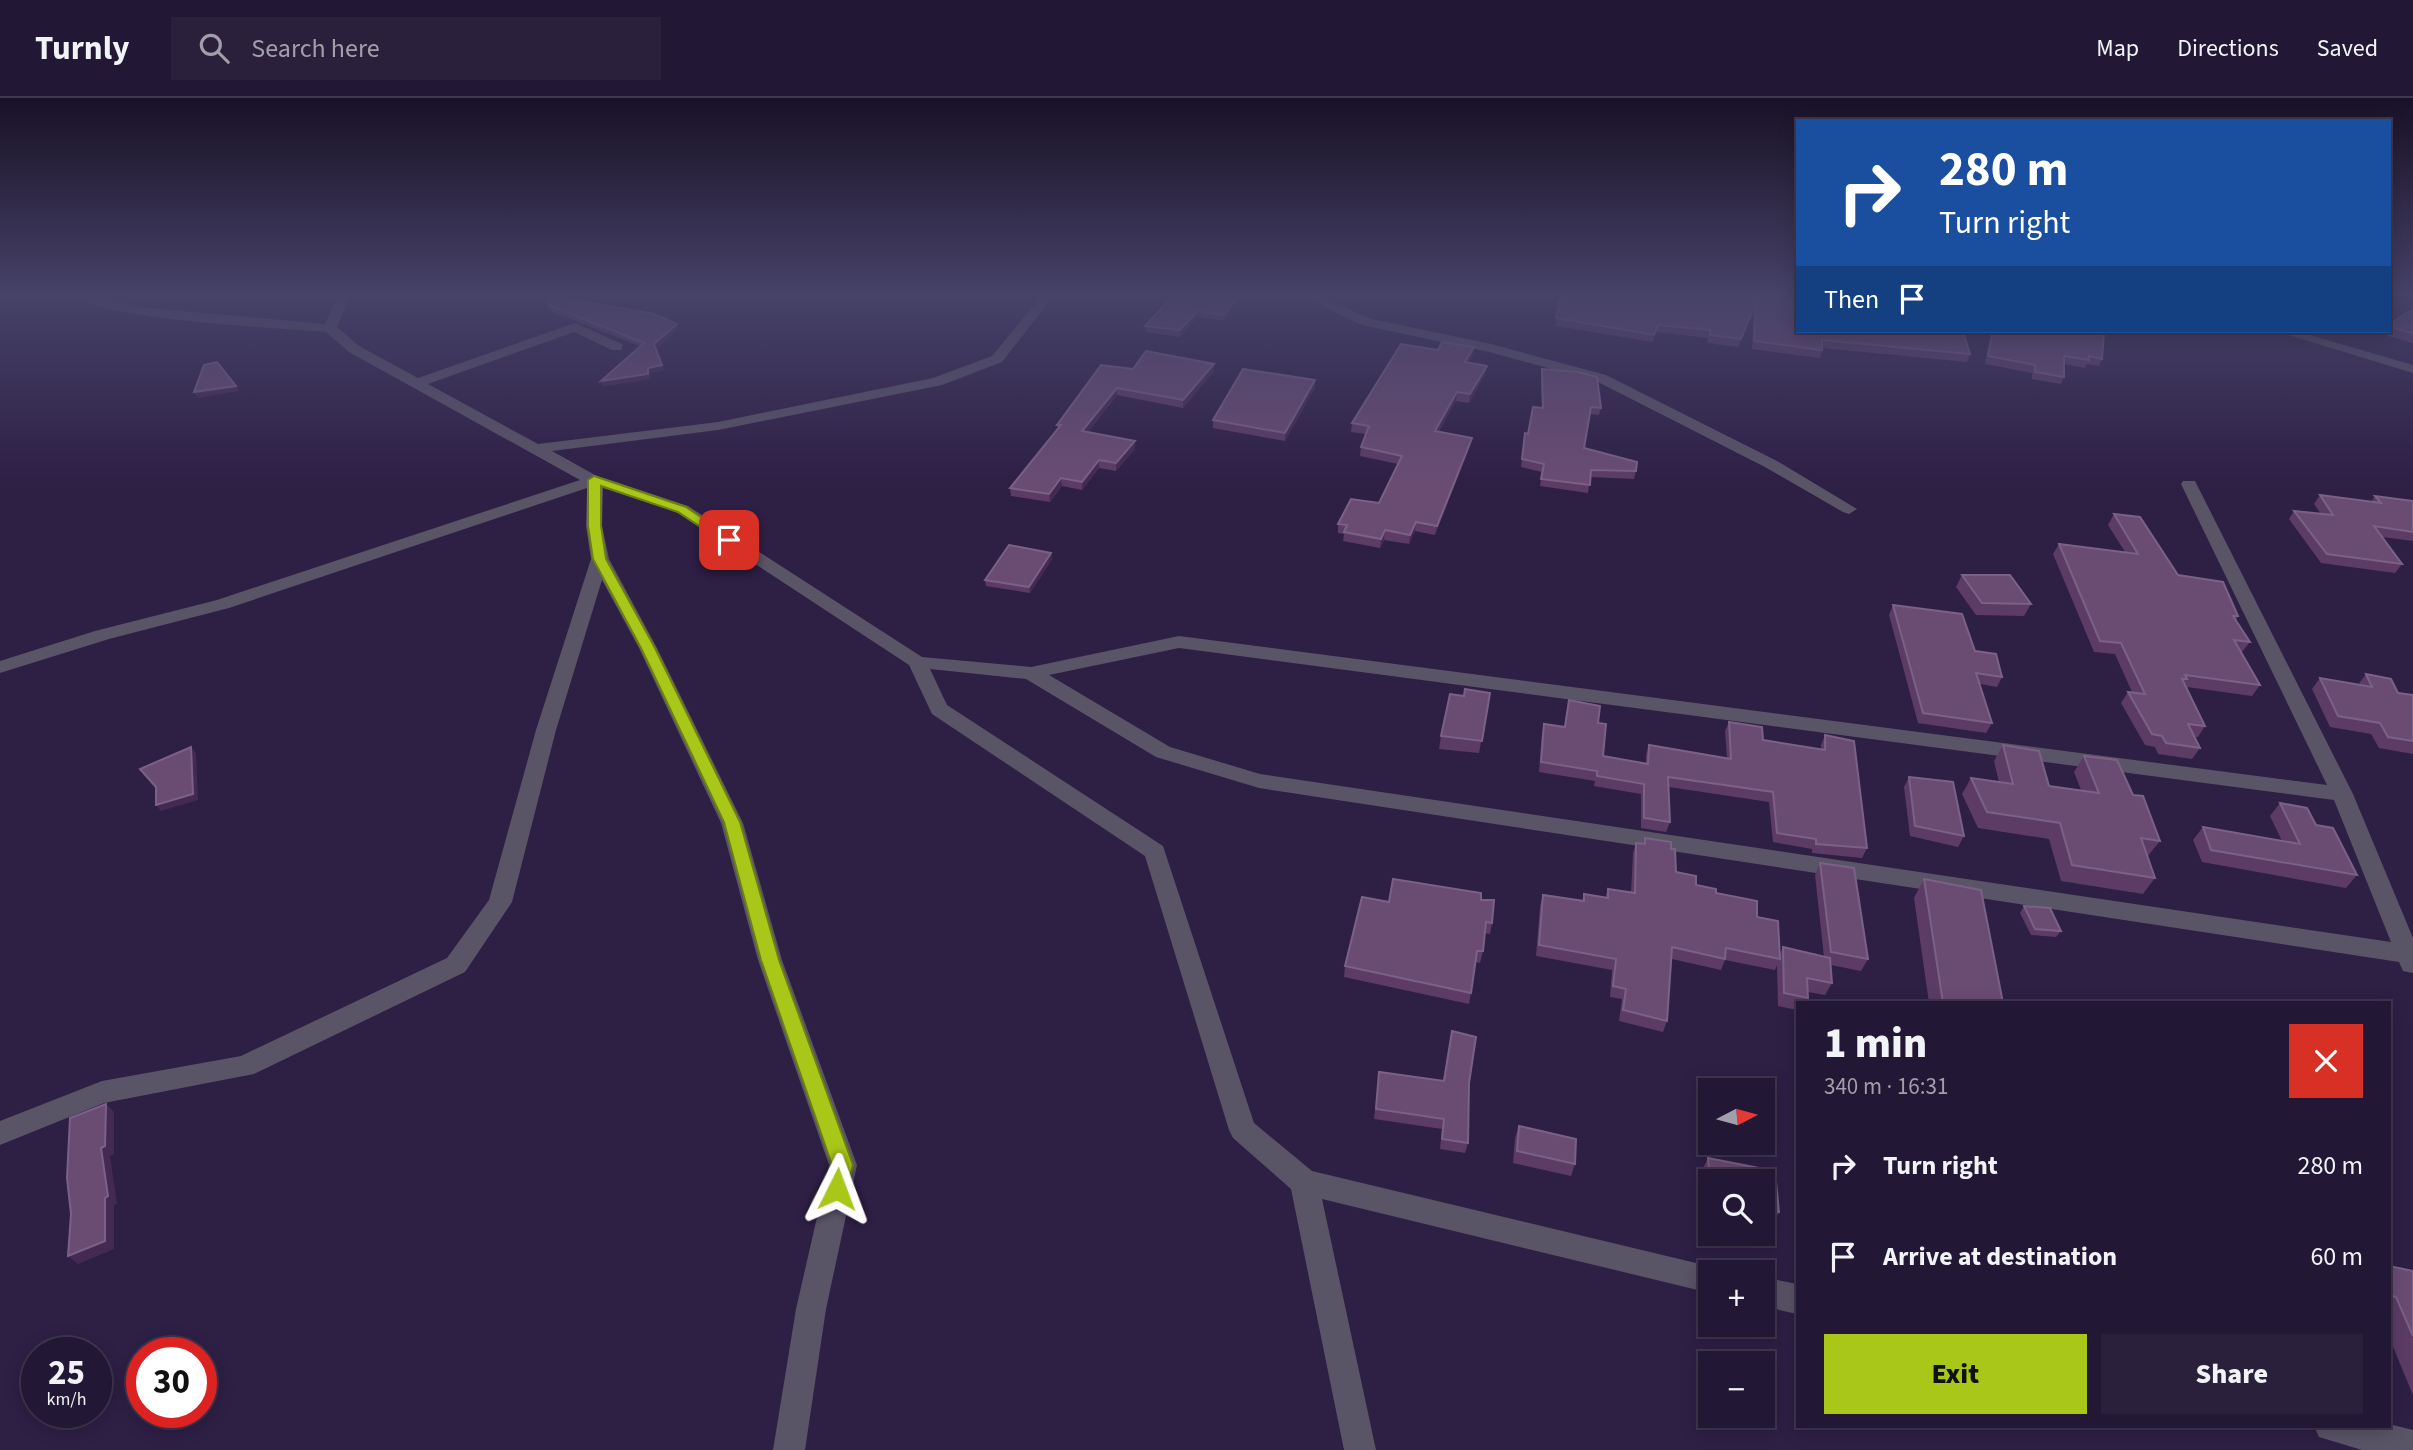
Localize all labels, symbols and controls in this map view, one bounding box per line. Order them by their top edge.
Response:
search box [171,17,661,80]
text: Turnly [35,25,129,72]
icon: search [195,29,233,67]
text: Search here [251,30,380,67]
text: Map [2096,31,2139,66]
text: Directions [2177,31,2279,66]
text: Saved [2317,31,2378,66]
text: 280 m [1939,135,2068,205]
icon: right [1824,147,1915,238]
text: Turn right [1939,200,2070,246]
icon: arrive [1893,280,1931,318]
text: Then [1824,281,1879,318]
pin [699,510,759,570]
icon: arrive [710,521,748,559]
text: 1 min [1824,1014,1927,1074]
button: close [2289,1024,2363,1098]
text: 340 m · 16:31 [1824,1070,1948,1103]
north arrow [1698,1078,1774,1155]
map controls [1698,1078,1775,1428]
icon: right [1824,1147,1862,1185]
text: Turn right [1883,1147,1998,1184]
text: 280 m [2297,1147,2363,1184]
position arrow [800,1152,874,1226]
button: search [1698,1169,1775,1246]
icon: arrive [1824,1238,1862,1276]
text: Arrive at destination [1883,1238,2117,1275]
text: 60 m [2310,1238,2363,1275]
button: + [1698,1260,1775,1337]
button: Exit [1824,1334,2087,1414]
button: Share [2101,1334,2363,1414]
speed limit sign: 30 [126,1337,217,1428]
text: 25 [48,1348,85,1398]
button: − [1698,1351,1775,1428]
text: km/h [47,1387,86,1412]

